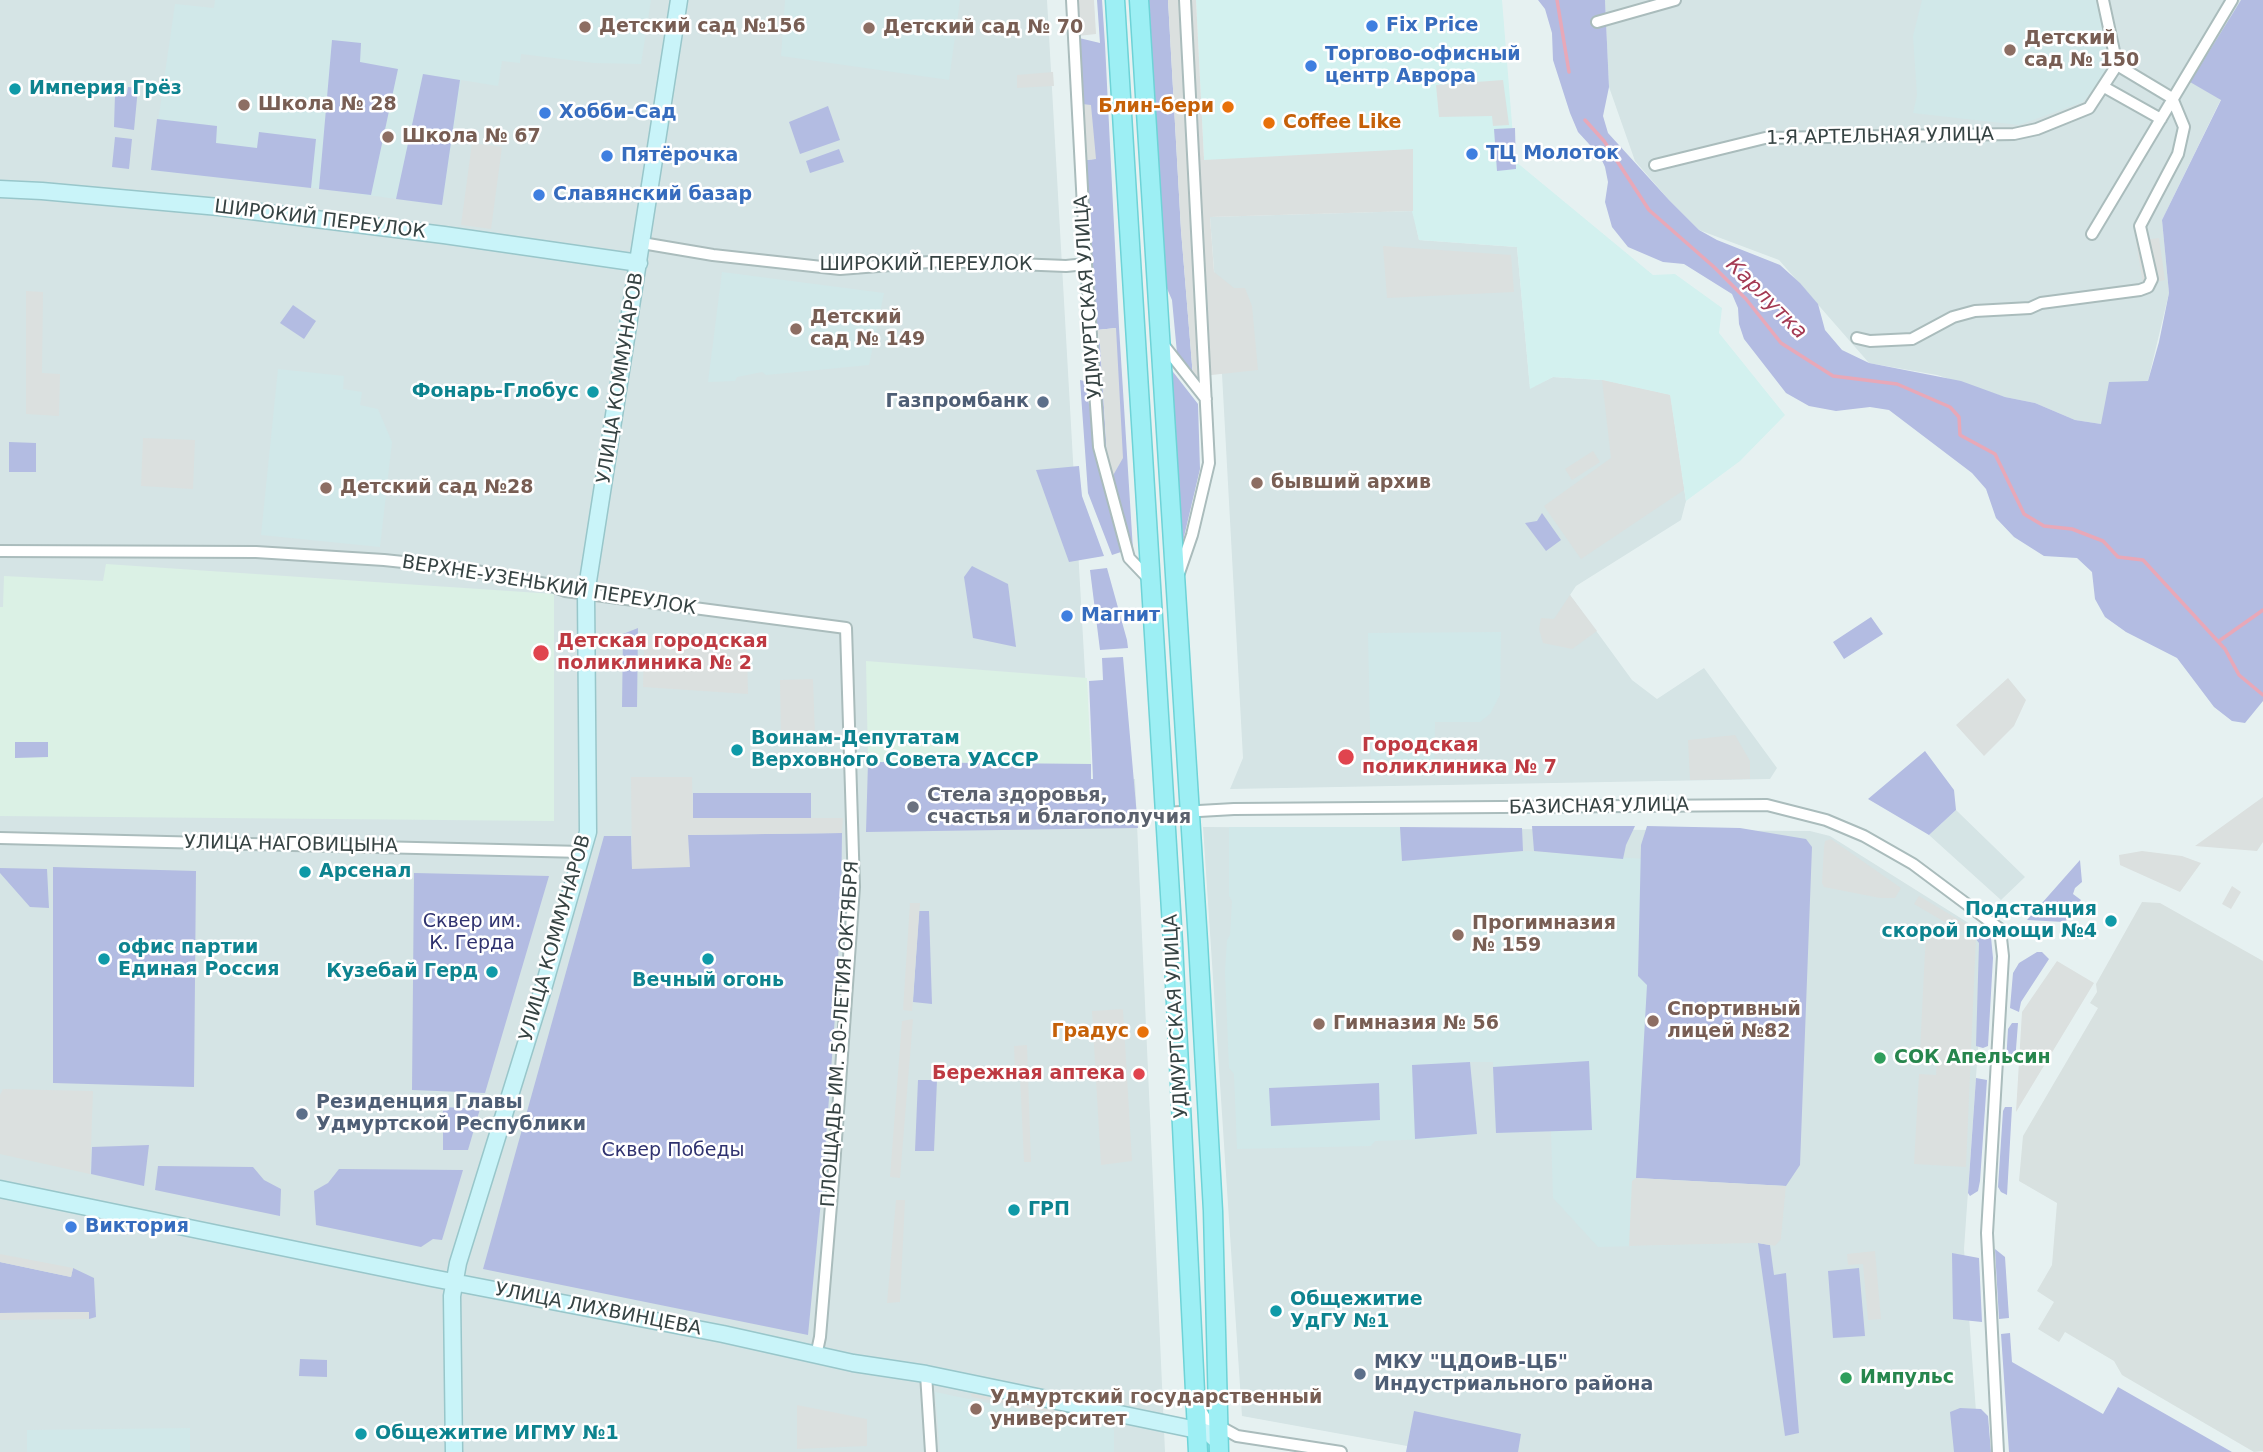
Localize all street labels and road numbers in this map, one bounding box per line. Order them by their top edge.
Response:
street label: 1-Я АРТЕЛЬНАЯ УЛИЦА [1766,124,1994,150]
street label: УДМУРТСКАЯ УЛИЦА [1071,194,1107,400]
street label: ШИРОКИЙ ПЕРЕУЛОК [213,196,427,244]
street label: ШИРОКИЙ ПЕРЕУЛОК [820,254,1032,276]
street label: УЛИЦА КОММУНАРОВ [593,271,649,485]
street label: ВЕРХНЕ-УЗЕНЬКИЙ ПЕРЕУЛОК [400,551,698,621]
street label: БАЗИСНАЯ УЛИЦА [1509,794,1689,820]
street label: УЛИЦА НАГОВИЦЫНА [184,832,398,858]
street label: УЛИЦА КОММУНАРОВ [516,832,596,1044]
street label: ПЛОЩАДЬ ИМ. 50-ЛЕТИЯ ОКТЯБРЯ [818,860,864,1208]
street label: УДМУРТСКАЯ УЛИЦА [1160,913,1194,1119]
street label: УЛИЦА ЛИХВИНЦЕВА [493,1279,703,1341]

